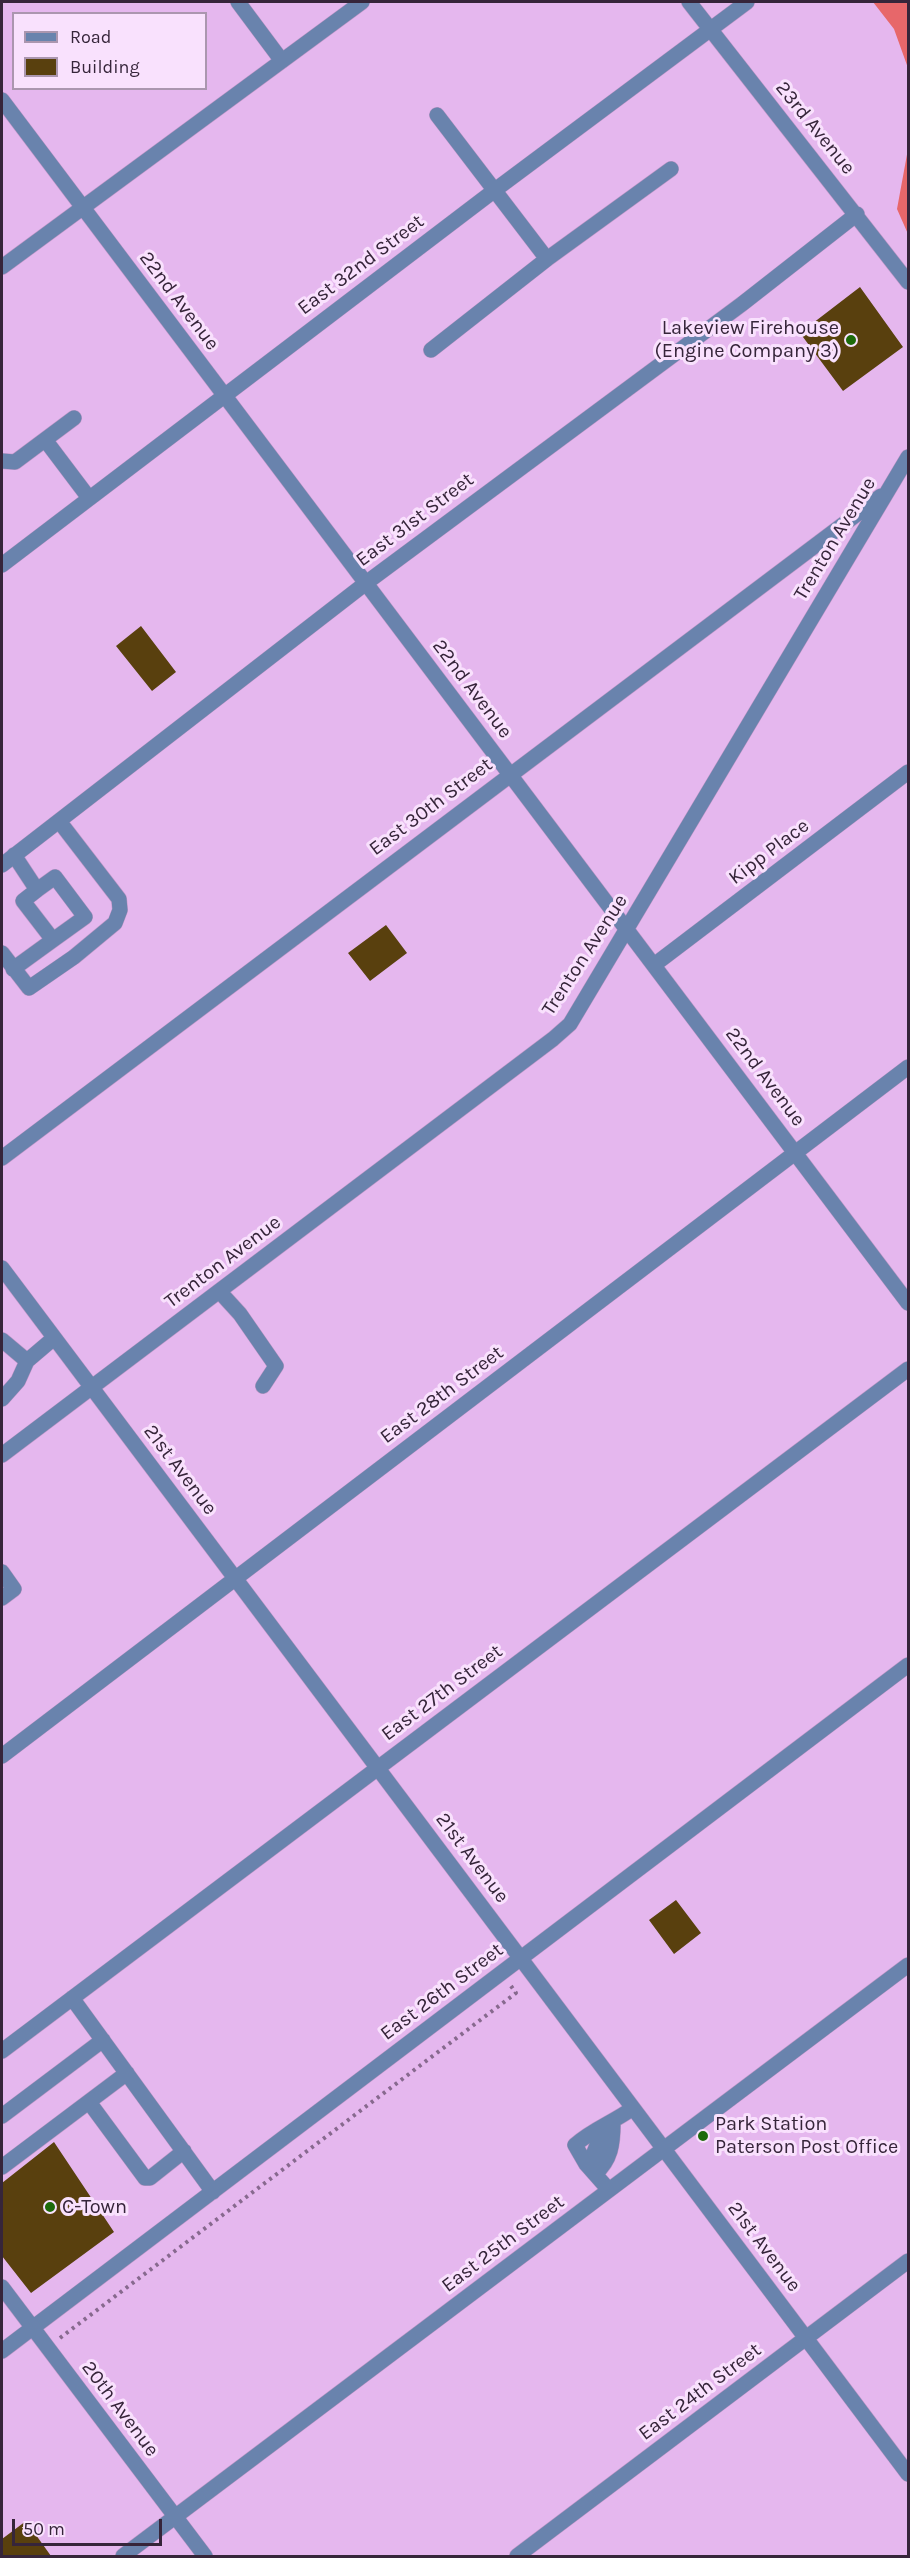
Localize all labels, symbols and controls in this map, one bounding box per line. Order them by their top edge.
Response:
legend [12,12,207,90]
text: Road [70,26,111,48]
text: Building [70,56,140,78]
street label: 23rd Avenue [770,77,860,179]
street label: East 32nd Street [293,210,429,320]
street label: 22nd Avenue [134,247,224,355]
place label: Lakeview Firehouse (Engine Company 3) [655,316,839,363]
marker: Lakeview Firehouse (Engine Company 3) [844,333,858,347]
street label: East 31st Street [351,468,479,572]
street label: Trenton Avenue [789,473,881,605]
street label: 22nd Avenue [427,635,517,743]
street label: East 30th Street [365,753,497,861]
street label: Kipp Place [724,814,814,890]
street label: Trenton Avenue [537,890,633,1020]
street label: 22nd Avenue [720,1023,810,1131]
street label: Trenton Avenue [160,1211,286,1313]
street label: East 28th Street [376,1341,508,1449]
street label: 21st Avenue [138,1420,222,1520]
street label: East 27th Street [377,1640,507,1746]
street label: 21st Avenue [430,1808,514,1908]
street label: East 26th Street [376,1938,508,2046]
place label: Park Station Paterson Post Office [715,2112,898,2159]
marker: Park Station Paterson Post Office [696,2129,710,2143]
street label: East 25th Street [437,2190,569,2298]
place label: C-Town [62,2195,127,2219]
street label: 21st Avenue [722,2197,806,2297]
marker: C-Town [43,2200,57,2214]
street label: East 24th Street [634,2338,766,2446]
street label: 20th Avenue [76,2356,164,2462]
scale bar [15,2507,165,2545]
text: 50 m [23,2518,65,2540]

